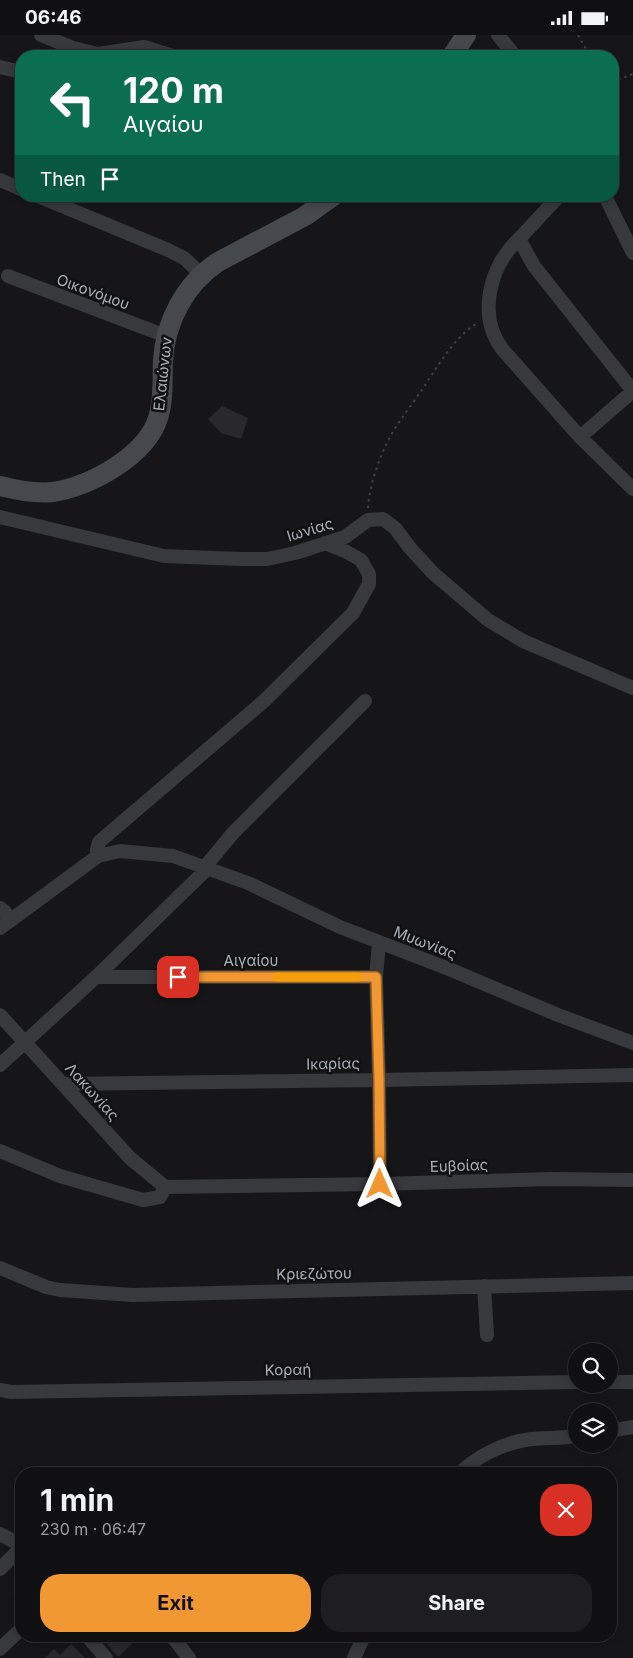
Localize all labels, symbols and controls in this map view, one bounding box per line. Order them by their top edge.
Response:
text: 06:46 [25,6,82,29]
text: 120 m [123,69,224,111]
icon: left [40,70,105,135]
text: Αιγαίου [123,111,203,137]
icon: arrive [96,165,124,193]
text: Then [40,168,86,191]
street label: Οικονόμου [54,270,132,314]
street label: Ελαιώνων [149,336,176,412]
street label: Ιωνίας [284,513,335,546]
street label: Μυωνίας [391,922,459,963]
street label: Αιγαίου [224,951,278,970]
pin [157,956,199,998]
icon: arrive [164,963,192,991]
street label: Ικαρίας [306,1054,360,1073]
street label: Λακωνίας [61,1059,123,1125]
street label: Ευβοίας [429,1155,489,1176]
position arrow [353,1157,405,1209]
street label: Κριεζώτου [276,1263,352,1284]
map controls [568,1343,618,1453]
button: search [568,1343,618,1393]
street label: Κοραή [265,1360,311,1379]
button: layers [568,1403,618,1453]
text: 1 min [40,1482,114,1518]
button: close [540,1484,592,1536]
text: 230 m · 06:47 [40,1519,146,1539]
button: Exit [40,1574,311,1632]
button: Share [321,1574,592,1632]

